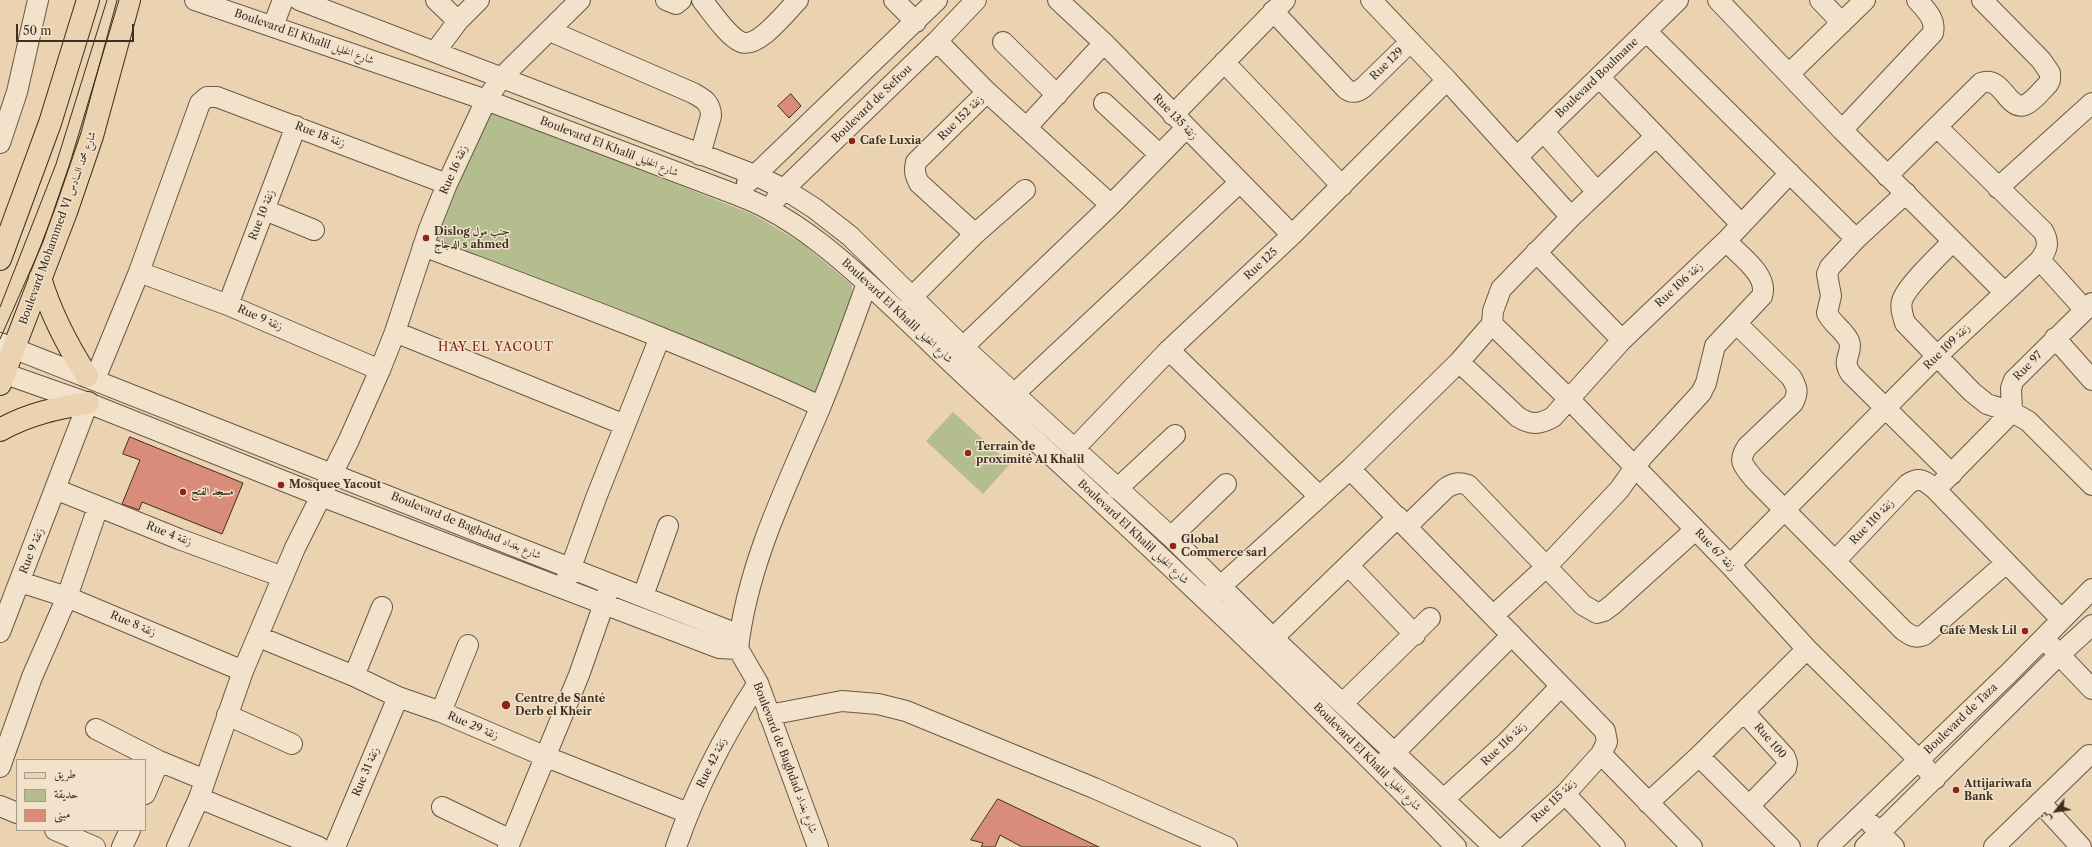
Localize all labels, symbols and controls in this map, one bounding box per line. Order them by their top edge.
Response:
street label: Boulevard El Khalil شارع الخليل [232,7,376,67]
scale bar [18,16,136,42]
text: 50 m [23,23,52,38]
street label: Boulevard Boulmane [1553,35,1641,121]
street label: Rue 129 [1368,45,1406,83]
street label: Boulevard de Sefrou [829,62,915,146]
street label: Rue 135 زنقة [1150,91,1200,143]
street label: Rue 152 زنقة [936,93,986,143]
street label: Boulevard El Khalil شارع الخليل [538,114,680,180]
street label: Rue 18 زنقة [293,119,347,151]
street label: Boulevard Mohammed VI شارع محمد السادس [17,130,99,326]
place label: Cafe Luxia [860,134,921,148]
marker: Cafe Luxia [847,136,857,146]
street label: Rue 16 زنقة [437,143,471,197]
street label: Rue 10 زنقة [246,188,278,242]
place label: Dislog جنب مول الدجاج s ahmed [434,225,510,251]
marker: Dislog جنب مول الدجاج s ahmed [421,233,431,243]
street label: Rue 125 [1242,245,1280,283]
street label: Boulevard El Khalil شارع الخليل [839,256,955,366]
street label: Rue 106 زنقة [1653,260,1705,310]
street label: Rue 9 زنقة [235,303,285,333]
street label: Rue 109 زنقة [1921,322,1973,372]
district label: HAY EL YACOUT [438,341,554,355]
street label: Rue 97 [2011,349,2045,383]
place label: Terrain de proximité Al Khalil [976,440,1084,466]
marker: Terrain de proximité Al Khalil [963,448,973,458]
street label: Boulevard El Khalil شارع الخليل [1075,477,1191,587]
place label: Mosquee Yacout [289,478,381,492]
marker: Mosquee Yacout [276,480,286,490]
place label: مسجد الفتح [191,485,234,499]
marker: مسجد الفتح [178,487,188,497]
street label: Boulevard de Baghdad شارع بغداد [389,490,543,562]
street label: Rue 110 زنقة [1847,497,1897,547]
street label: Rue 4 زنقة [144,519,194,549]
street label: Rue 9 زنقة [17,526,47,576]
street label: Rue 67 زنقة [1692,526,1738,574]
place label: Global Commerce sarl [1181,533,1267,559]
marker: Global Commerce sarl [1168,541,1178,551]
street label: Rue 8 زنقة [108,609,158,639]
place label: Café Mesk Lil [1939,624,2017,638]
marker: Café Mesk Lil [2020,626,2030,636]
street label: Boulevard de Baghdad شارع بغداد [750,681,820,835]
street label: Boulevard de Taza [1922,681,2000,757]
place label: Centre de Santé Derb el Kheir [515,692,605,718]
marker: Centre de Santé Derb el Kheir [500,699,512,711]
street label: Boulevard El Khalil شارع الخليل [1310,700,1424,814]
street label: Rue 29 زنقة [445,709,501,743]
street label: Rue 116 زنقة [1479,719,1529,769]
street label: Rue 100 [1751,721,1789,761]
street label: Rue 42 زنقة [694,736,730,790]
street label: Rue 31 زنقة [350,745,382,799]
legend [16,759,146,831]
text: طريق [54,766,76,781]
street label: Rue 115 زنقة [1529,776,1579,826]
place label: Attijariwafa Bank [1964,777,2032,803]
marker: Attijariwafa Bank [1951,785,1961,795]
text: حديقة [54,786,78,801]
north arrow [2036,791,2076,831]
text: مبنى [54,806,70,821]
text: ش [2037,809,2054,825]

